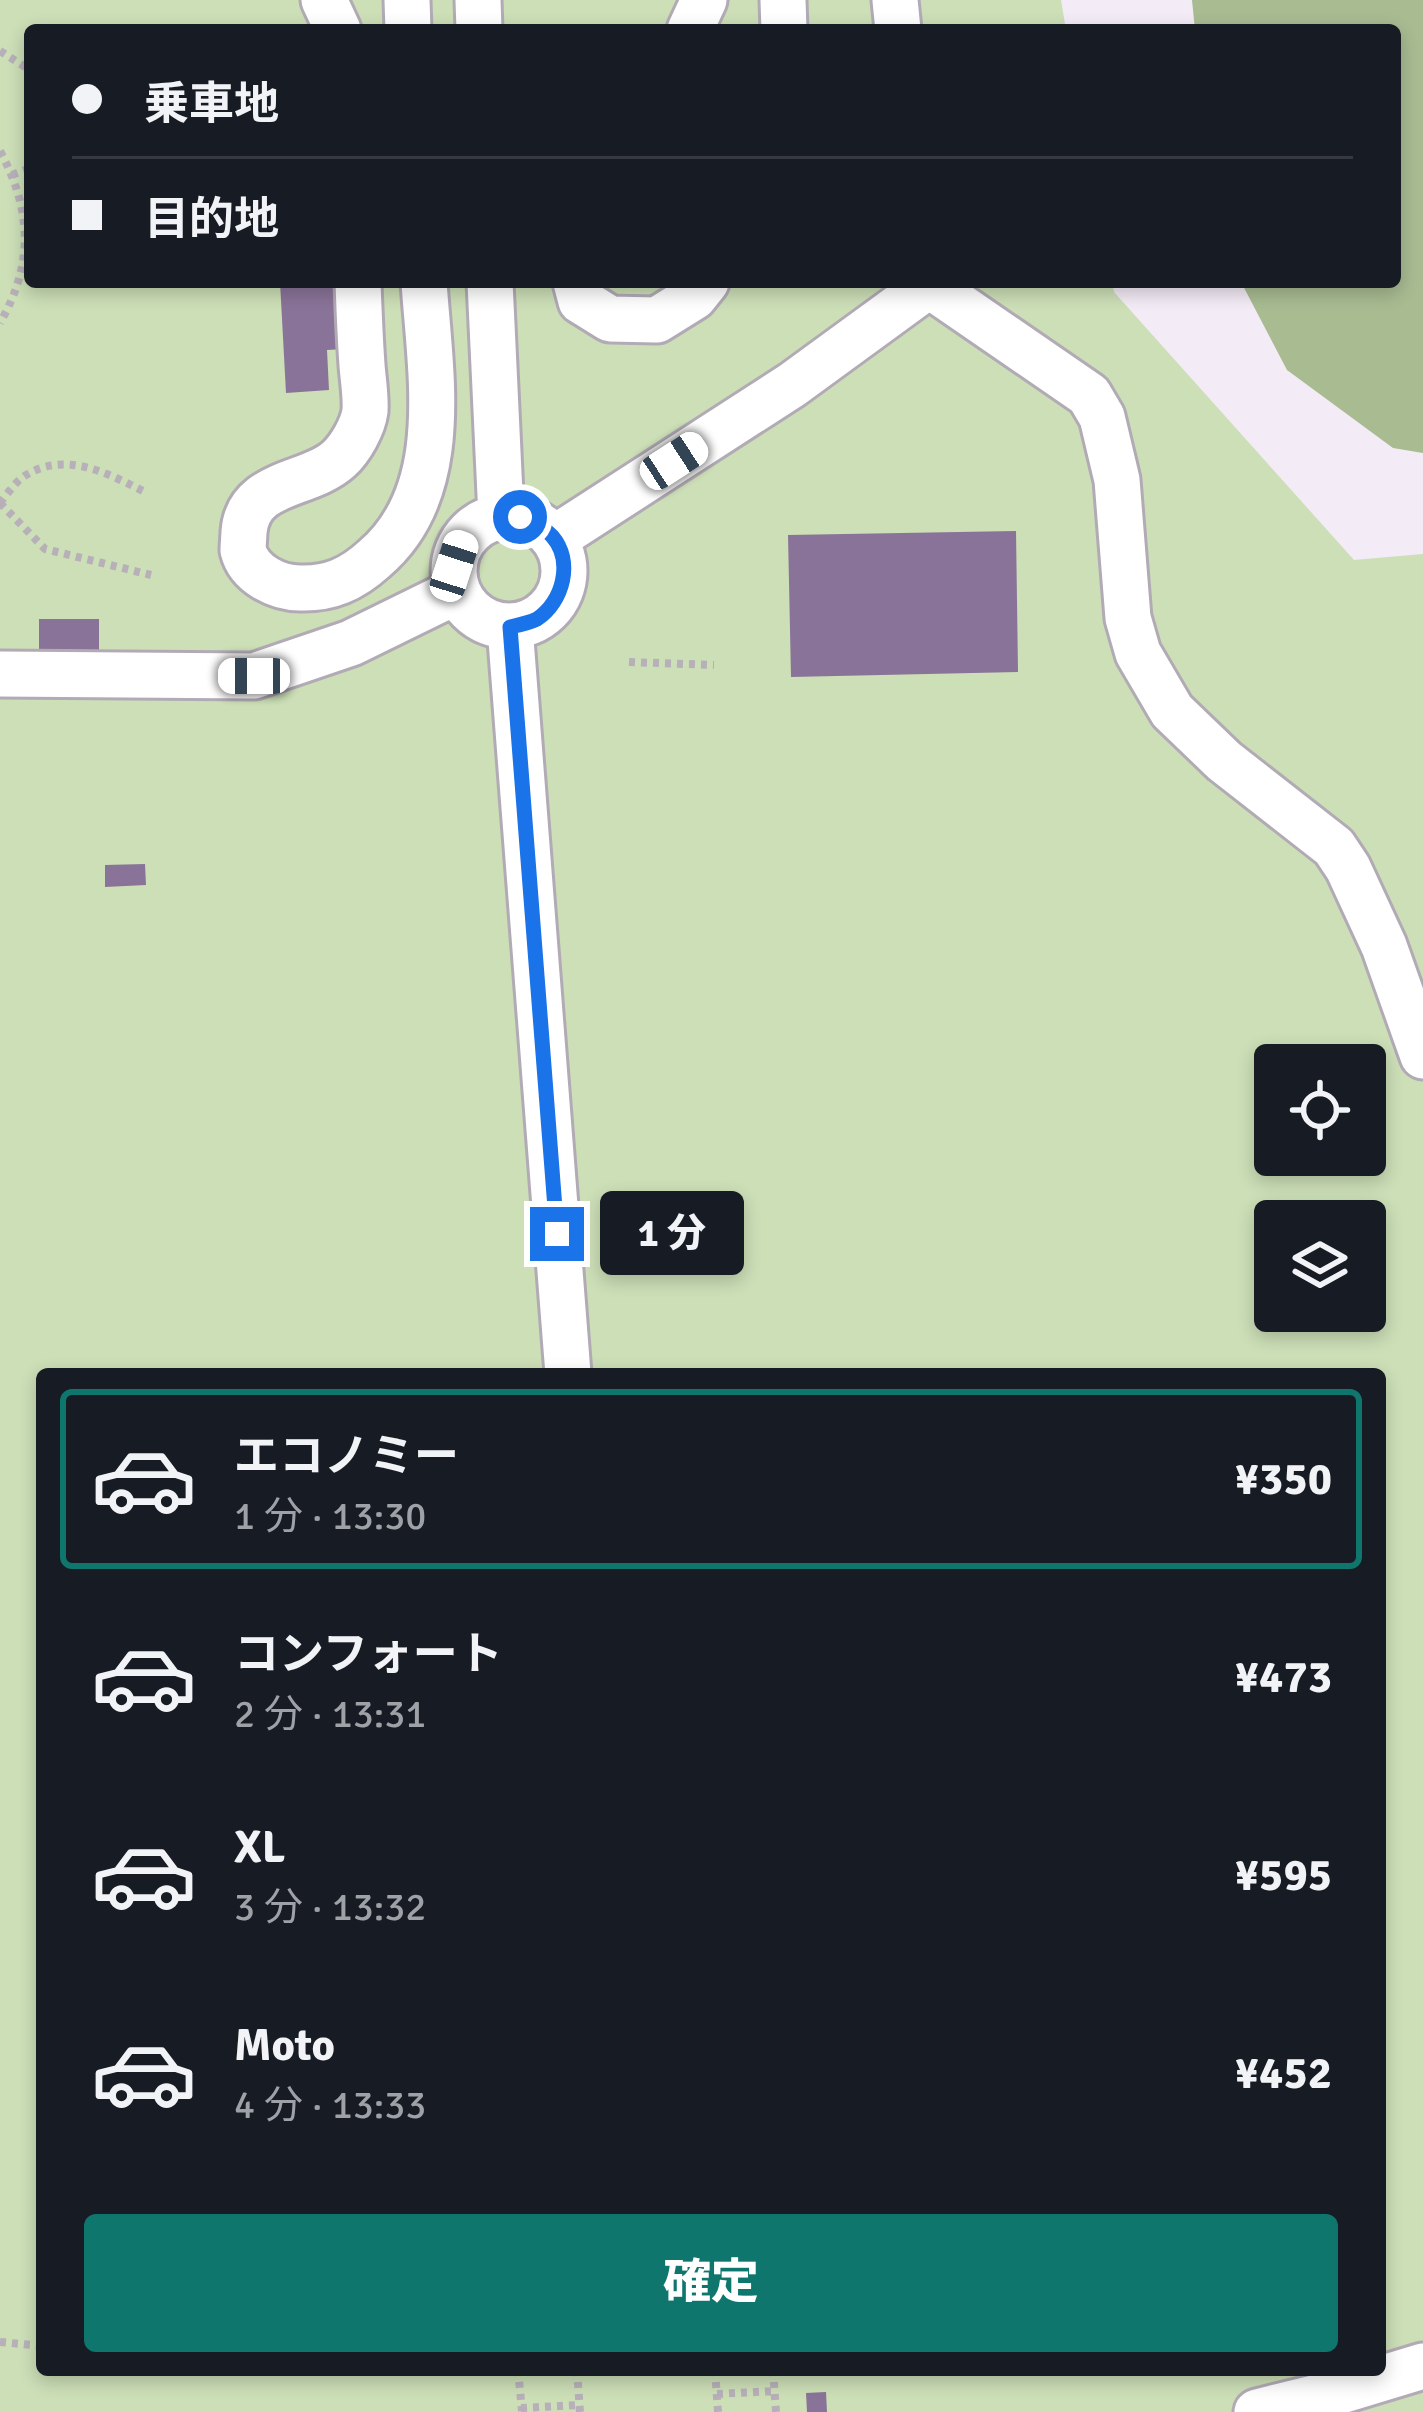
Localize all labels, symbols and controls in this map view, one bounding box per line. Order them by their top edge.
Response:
text: 乗車地 [144,77,279,132]
text: 目的地 [144,192,279,247]
car [634,426,714,496]
route start [493,490,547,544]
car [426,526,482,606]
car [218,658,290,694]
map controls [1254,1044,1386,1332]
button: locate [1254,1044,1386,1176]
callout: 1 分 [599,1192,743,1276]
button: layers [1254,1200,1386,1332]
route end [530,1207,584,1261]
text: 1 分 [638,1209,706,1257]
icon: car [90,1425,198,1533]
text: エコノミー [234,1429,459,1484]
text: ¥350 [1235,1452,1332,1507]
text: 1 分 · 13:30 [234,1492,426,1540]
icon: car [90,1623,198,1731]
text: コンフォート [234,1627,503,1682]
text: ¥473 [1235,1650,1332,1705]
text: 2 分 · 13:31 [234,1690,426,1738]
text: XL [234,1820,285,1875]
icon: car [90,1821,198,1929]
text: ¥595 [1235,1848,1332,1903]
text: 3 分 · 13:32 [234,1883,426,1931]
text: Moto [234,2018,335,2073]
icon: car [90,2019,198,2127]
text: ¥452 [1235,2046,1332,2101]
text: 4 分 · 13:33 [234,2081,426,2129]
button: 確定 [84,2214,1338,2352]

